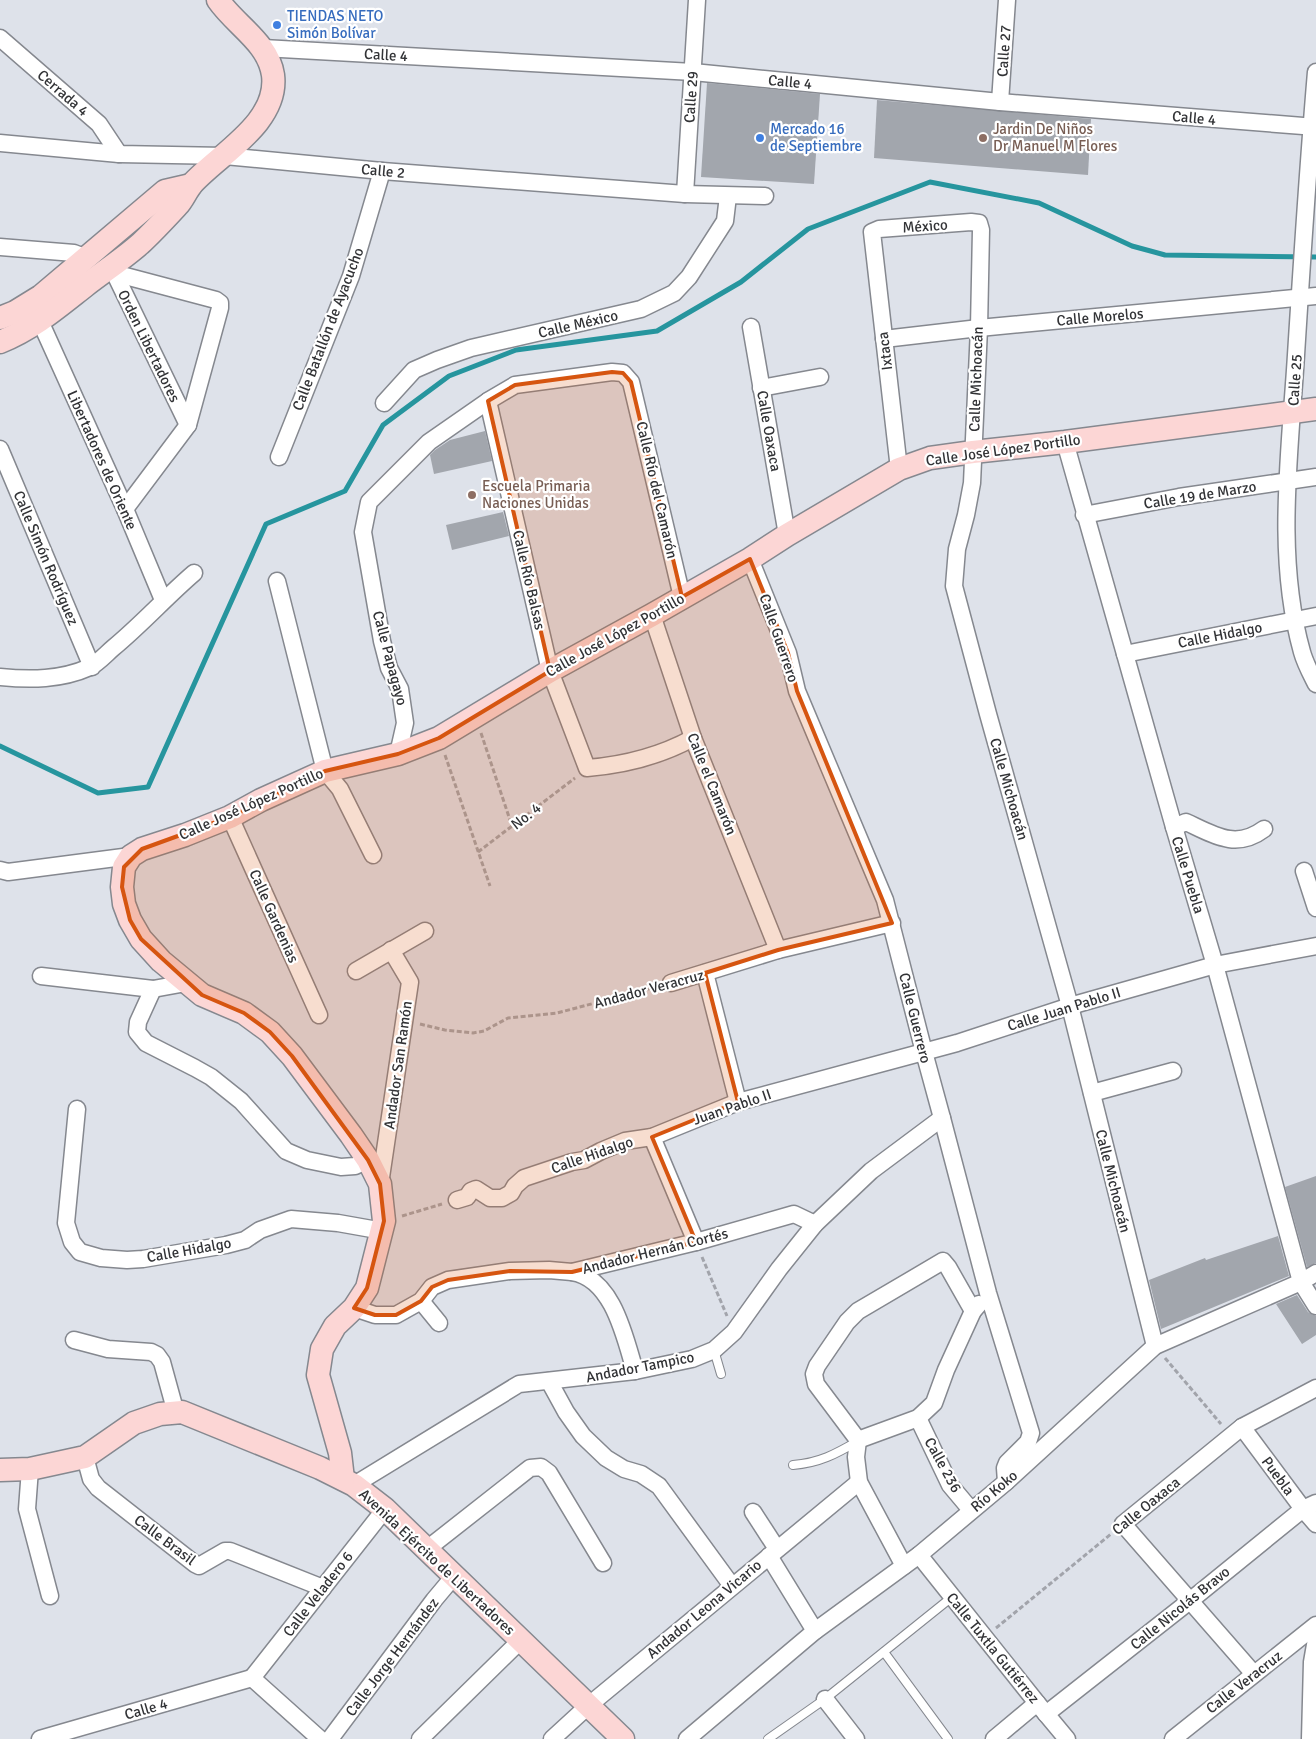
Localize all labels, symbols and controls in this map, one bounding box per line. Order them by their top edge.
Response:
place label: TIENDAS NETO Simón Bolívar [287,7,383,42]
marker: TIENDAS NETO Simón Bolívar [271,19,283,31]
street label: Calle 27 [993,24,1015,78]
street label: Calle 4 [364,45,408,65]
street label: Cerrada 4 [34,66,92,120]
street label: Calle 29 [680,70,702,124]
street label: Calle 4 [767,71,813,93]
street label: Calle 4 [1171,107,1217,129]
place label: Mercado 16 de Septiembre [770,120,862,155]
place label: Jardin De Niños Dr Manuel M Flores [993,120,1118,155]
marker: Mercado 16 de Septiembre [754,132,766,144]
marker: Jardin De Niños Dr Manuel M Flores [977,132,989,144]
street label: Calle 2 [360,160,406,182]
street label: México [902,215,948,237]
street label: Calle Batallón de Ayacucho [289,245,368,413]
street label: Orden Libertadores [114,287,184,406]
street label: Calle Morelos [1056,304,1145,330]
street label: Calle México [536,306,620,342]
street label: Calle Michoacán [965,326,987,432]
street label: Ixtaca [874,331,896,371]
street label: Calle 25 [1284,353,1306,407]
street label: Libertadores de Oriente [63,387,141,533]
street label: Calle Oaxaca [753,389,785,473]
street label: Calle Río del Camarón [632,420,682,560]
street label: Calle José López Portillo [925,430,1082,470]
place label: Escuela Primaria Naciones Unidas [482,477,590,512]
street label: Calle 19 de Marzo [1142,477,1258,513]
street label: Calle Simón Rodríguez [10,488,83,628]
marker: Escuela Primaria Naciones Unidas [466,489,478,501]
street label: Calle Río Balsas [509,528,549,632]
street label: Calle José López Portillo [542,589,688,681]
street label: Calle Guerrero [755,591,803,685]
street label: Calle Papagayo [369,609,411,707]
street label: Calle Hidalgo [1176,618,1264,652]
street label: Calle el Camarón [683,730,741,838]
street label: Calle Michoacán [986,736,1032,842]
street label: Calle José López Portillo [176,764,326,844]
street label: No. 4 [507,799,545,833]
street label: Calle Puebla [1168,834,1208,916]
street label: Calle Gardenias [245,866,303,966]
street label: Andador Veracruz [592,966,706,1012]
street label: Calle Guerrero [895,971,935,1065]
street label: Calle Juan Pablo II [1005,983,1123,1035]
street label: Andador San Ramón [380,1000,416,1130]
street label: Juan Pablo II [690,1085,774,1129]
street label: Calle Michoacán [1092,1128,1134,1234]
street label: Calle Hidalgo [549,1132,636,1177]
street label: Andador Hernán Cortés [580,1224,730,1278]
street label: Calle Hidalgo [145,1234,233,1266]
street label: Andador Tampico [584,1348,696,1386]
street label: Calle 236 [921,1434,965,1496]
street label: Puebla [1258,1453,1298,1499]
street label: Río Koko [967,1466,1021,1516]
street label: Calle Oaxaca [1108,1473,1184,1539]
street label: Avenida Ejército de Libertadores [355,1485,519,1639]
street label: Calle Brasil [131,1511,199,1569]
street label: Calle Veladero 6 [279,1548,357,1640]
street label: Andador Leona Vicario [643,1556,765,1662]
street label: Calle Nicolás Bravo [1127,1562,1234,1654]
street label: Calle Tuxtla Gutiérrez [943,1589,1043,1707]
street label: Calle Jorge Hernández [342,1594,443,1720]
street label: Calle Veracruz [1202,1647,1286,1717]
street label: Calle 4 [122,1694,170,1724]

